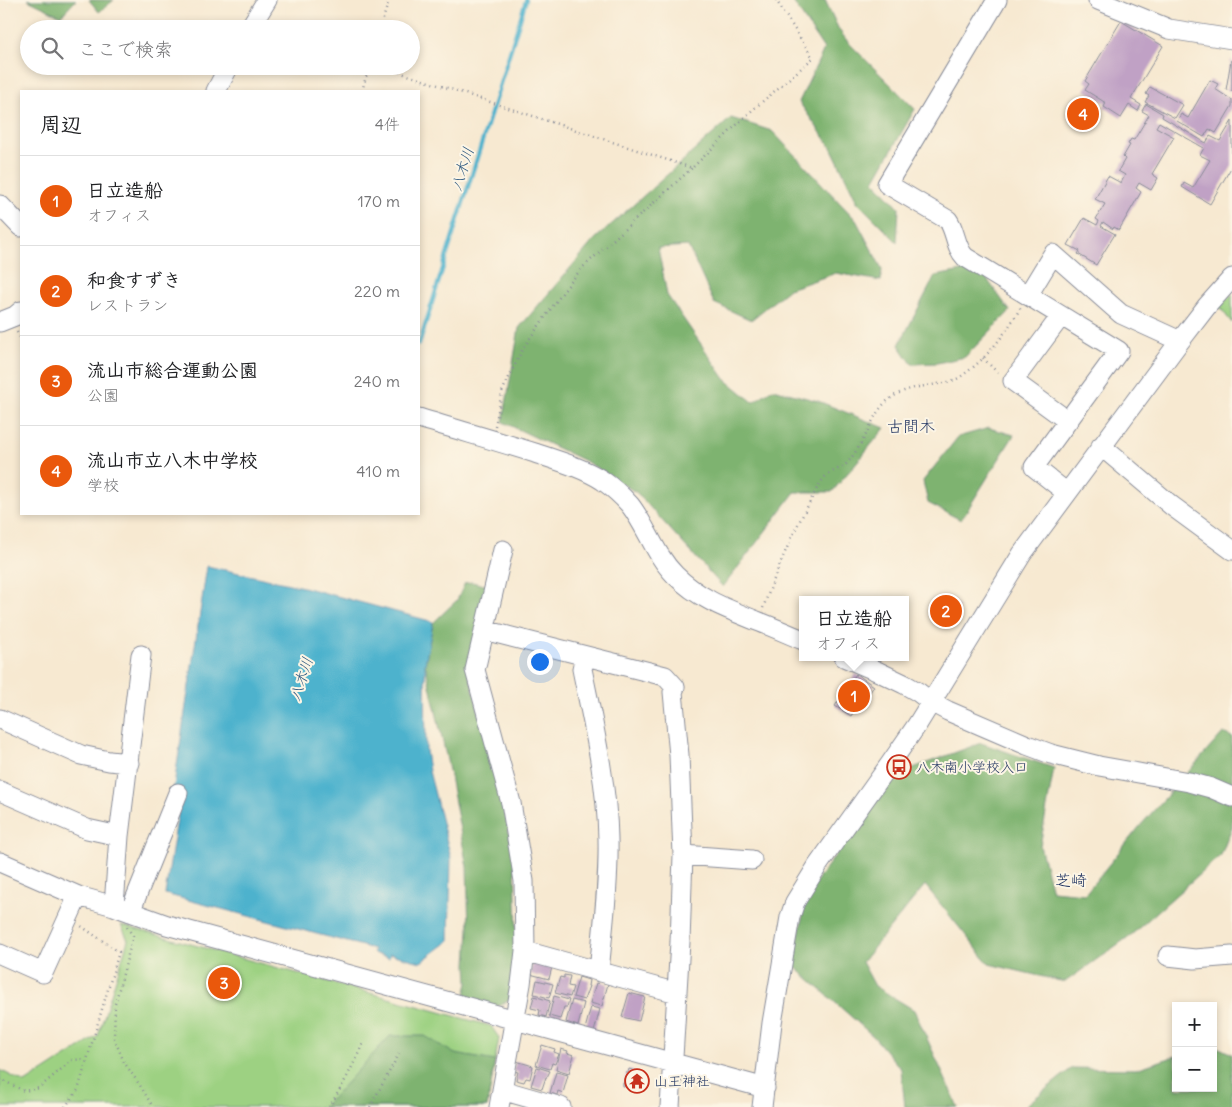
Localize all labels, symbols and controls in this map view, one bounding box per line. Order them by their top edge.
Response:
search box [20,20,420,75]
icon: search [38,34,66,62]
text: ここで検索 [78,37,173,61]
pin: 4 [1067,95,1099,133]
text: 周辺 [40,111,82,138]
text: 4件 [375,114,400,134]
water label: 八木川 [446,145,478,193]
text: 日立造船 [87,178,163,202]
text: 1 [53,191,59,211]
text: 170 m [357,191,400,211]
text: オフィス [87,205,151,225]
text: 和食すずき [87,268,182,292]
text: 2 [52,281,60,301]
text: 220 m [354,281,400,301]
text: レストラン [87,295,168,315]
text: 流山市総合運動公園 [87,358,258,382]
text: 3 [51,371,61,391]
text: 240 m [354,371,400,391]
text: 公園 [87,385,119,405]
district label: 古間木 [887,416,935,436]
text: 流山市立八木中学校 [87,448,258,472]
text: 4 [51,461,61,481]
text: 410 m [356,461,400,481]
text: 学校 [87,475,119,495]
pin: 2 [930,592,962,630]
popup [799,596,909,661]
text: 日立造船 [816,606,892,630]
text: オフィス [816,633,880,653]
your location [527,649,553,675]
water label: 八木川 [285,655,317,703]
pin: 1 [838,677,870,715]
bus stop icon: 八木南小学校入口 [886,754,912,780]
place label: 八木南小学校入口 [916,758,1028,776]
district label: 芝崎 [1055,870,1087,890]
pin: 3 [208,964,240,1002]
map controls [1172,1002,1217,1092]
button: + [1172,1002,1217,1047]
button: − [1172,1047,1217,1092]
temple icon: 山王神社 [624,1068,650,1094]
place label: 山王神社 [654,1072,710,1090]

